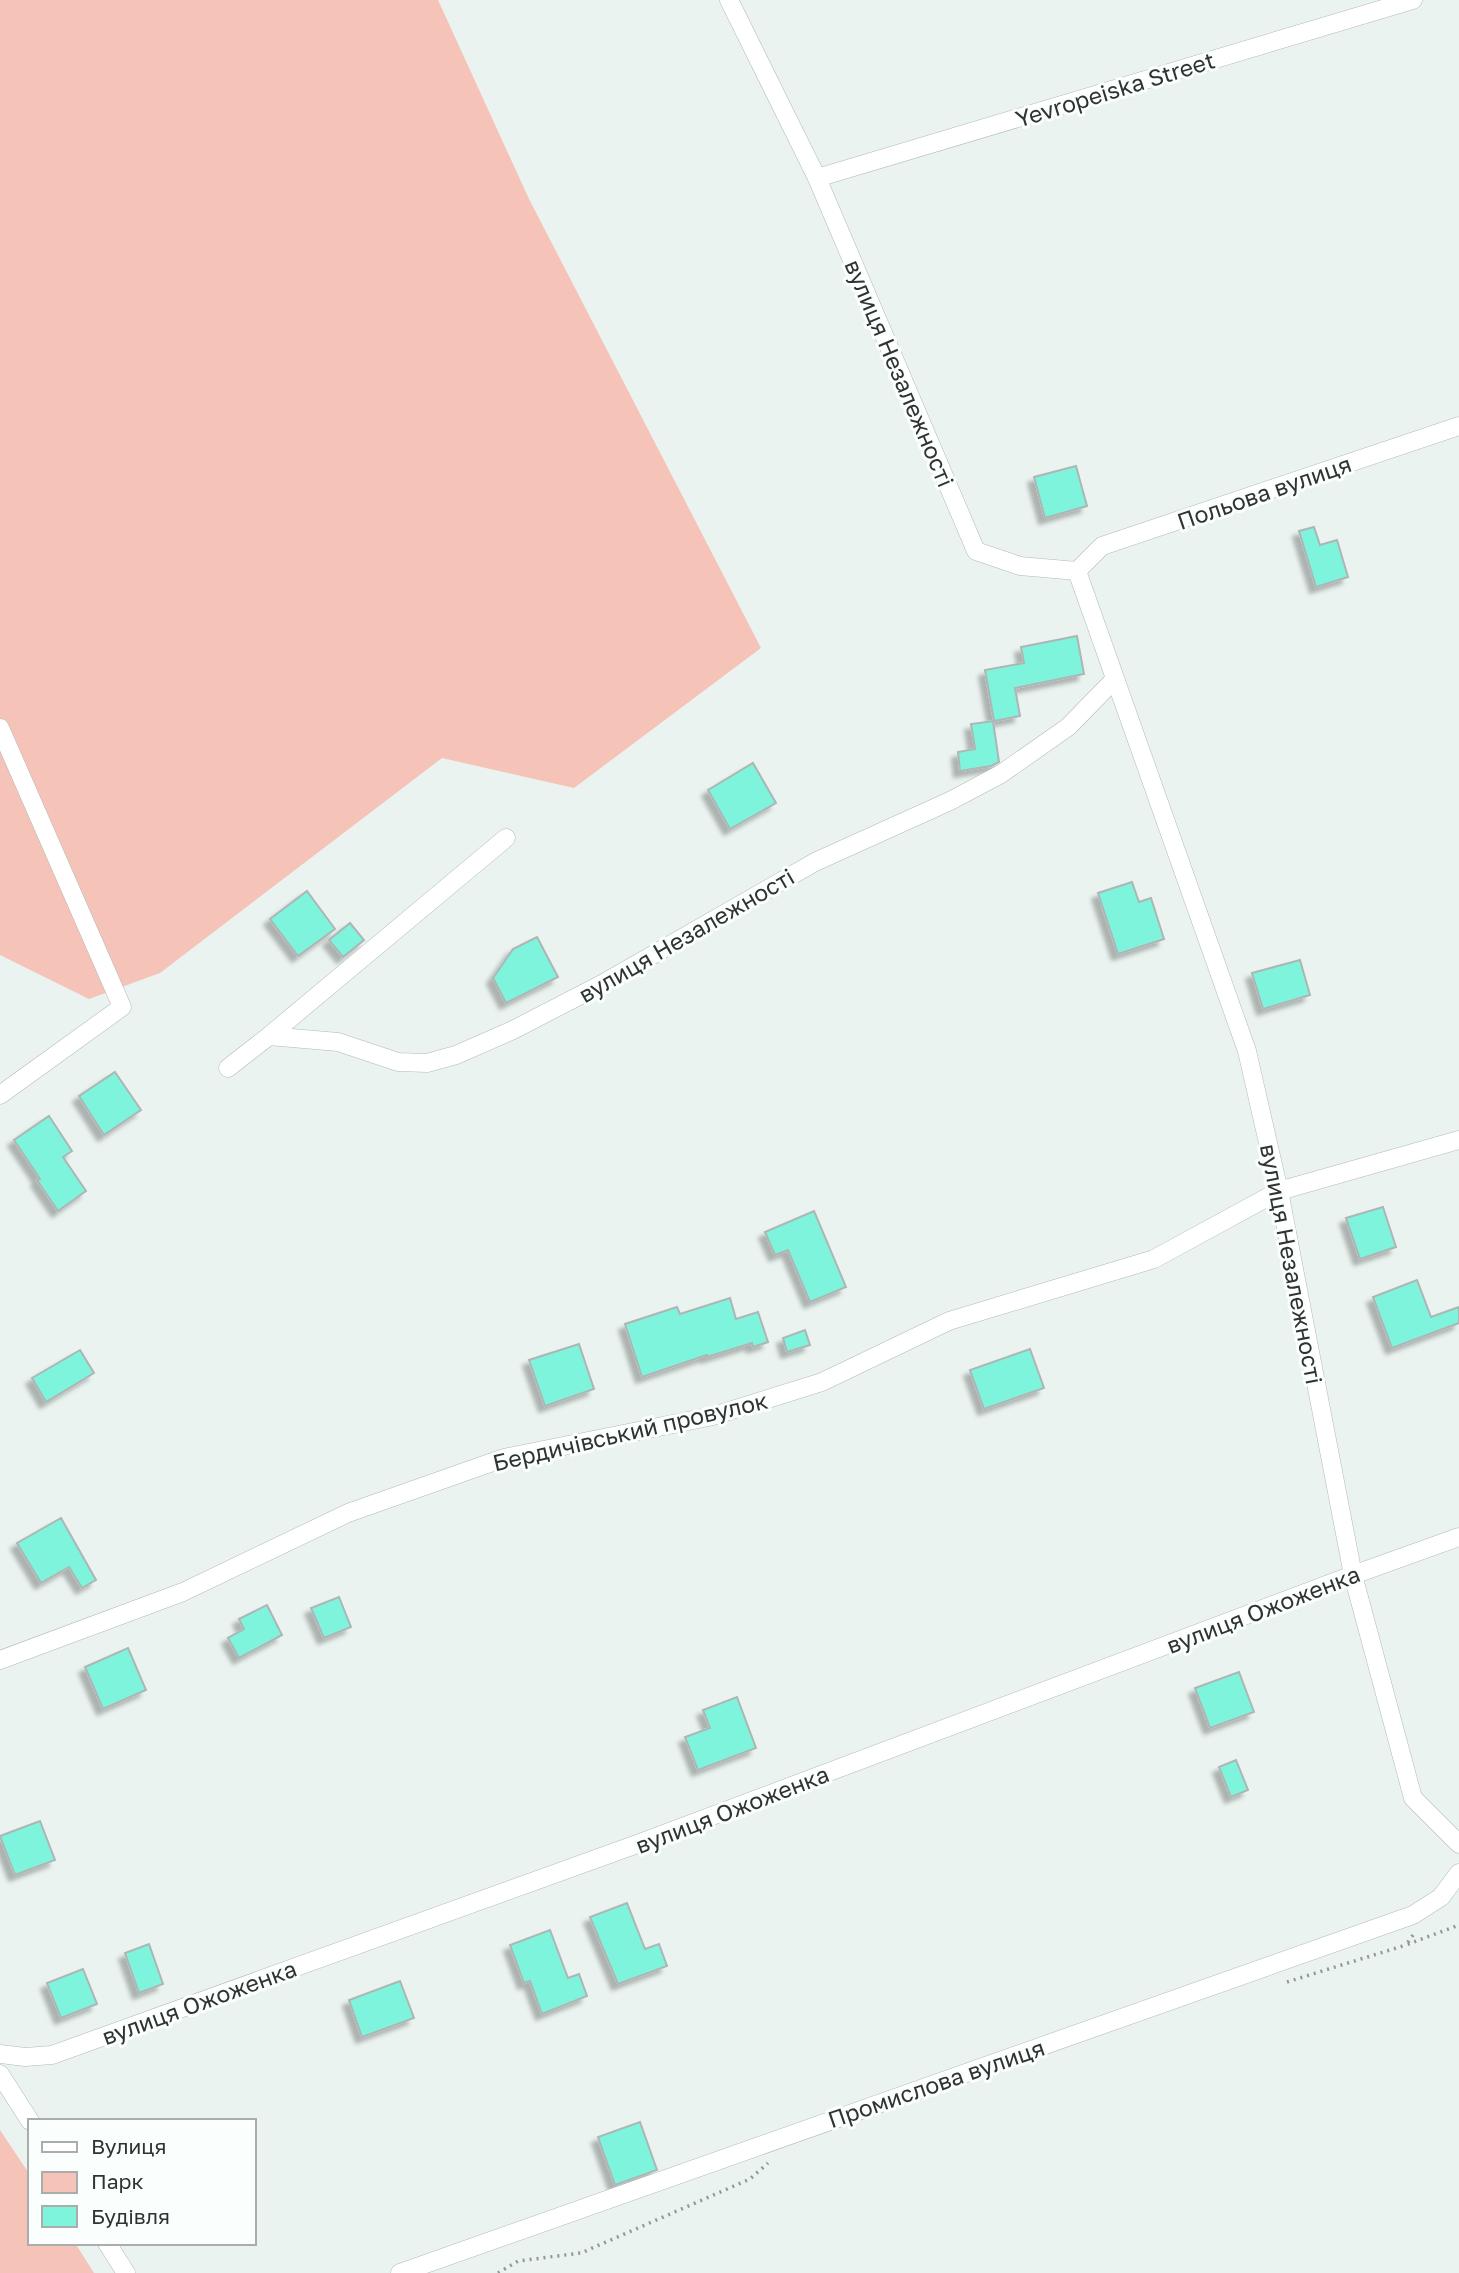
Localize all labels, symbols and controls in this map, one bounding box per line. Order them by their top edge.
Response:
street label: Yevropeiska Street [1012,45,1218,133]
street label: вулиця Незалежності [839,255,961,491]
street label: Польова вулиця [1173,449,1355,535]
street label: вулиця Незалежності [573,862,799,1008]
street label: вулиця Незалежності [1255,1141,1329,1387]
street label: Бердичівський провулок [490,1386,770,1476]
street label: вулиця Ожоженка [1162,1559,1364,1659]
street label: вулиця Ожоженка [631,1759,833,1859]
street label: вулиця Ожоженка [98,1954,300,2050]
street label: Промислова вулиця [824,2033,1048,2133]
legend [28,2119,256,2245]
text: Вулиця [91,2133,167,2159]
text: Парк [91,2168,144,2194]
text: Будівля [91,2203,170,2229]

